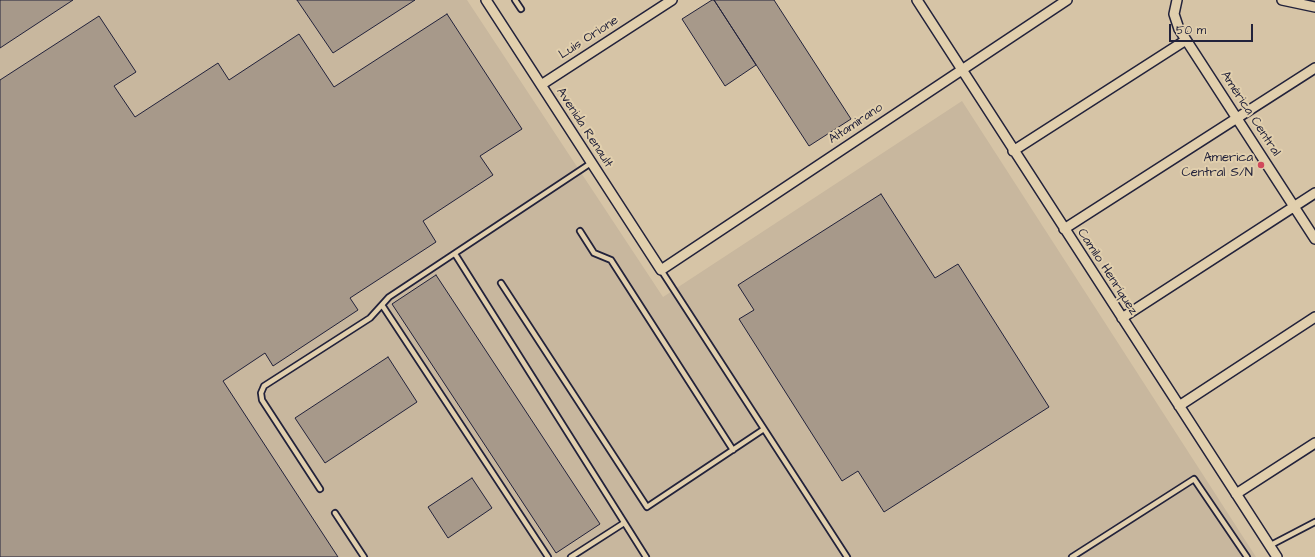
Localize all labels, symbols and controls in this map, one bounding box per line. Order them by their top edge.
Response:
street label: Luis Orione [556,13,622,63]
scale bar [1171,16,1255,42]
text: 50 m [1176,22,1206,39]
street label: América Central [1217,68,1283,160]
street label: Avenida Renault [552,85,616,171]
street label: Altamirano [826,100,886,148]
place label: America Central S/N [1182,150,1253,181]
marker: America Central S/N [1256,160,1266,170]
street label: Camilo Henríquez [1073,226,1141,318]

